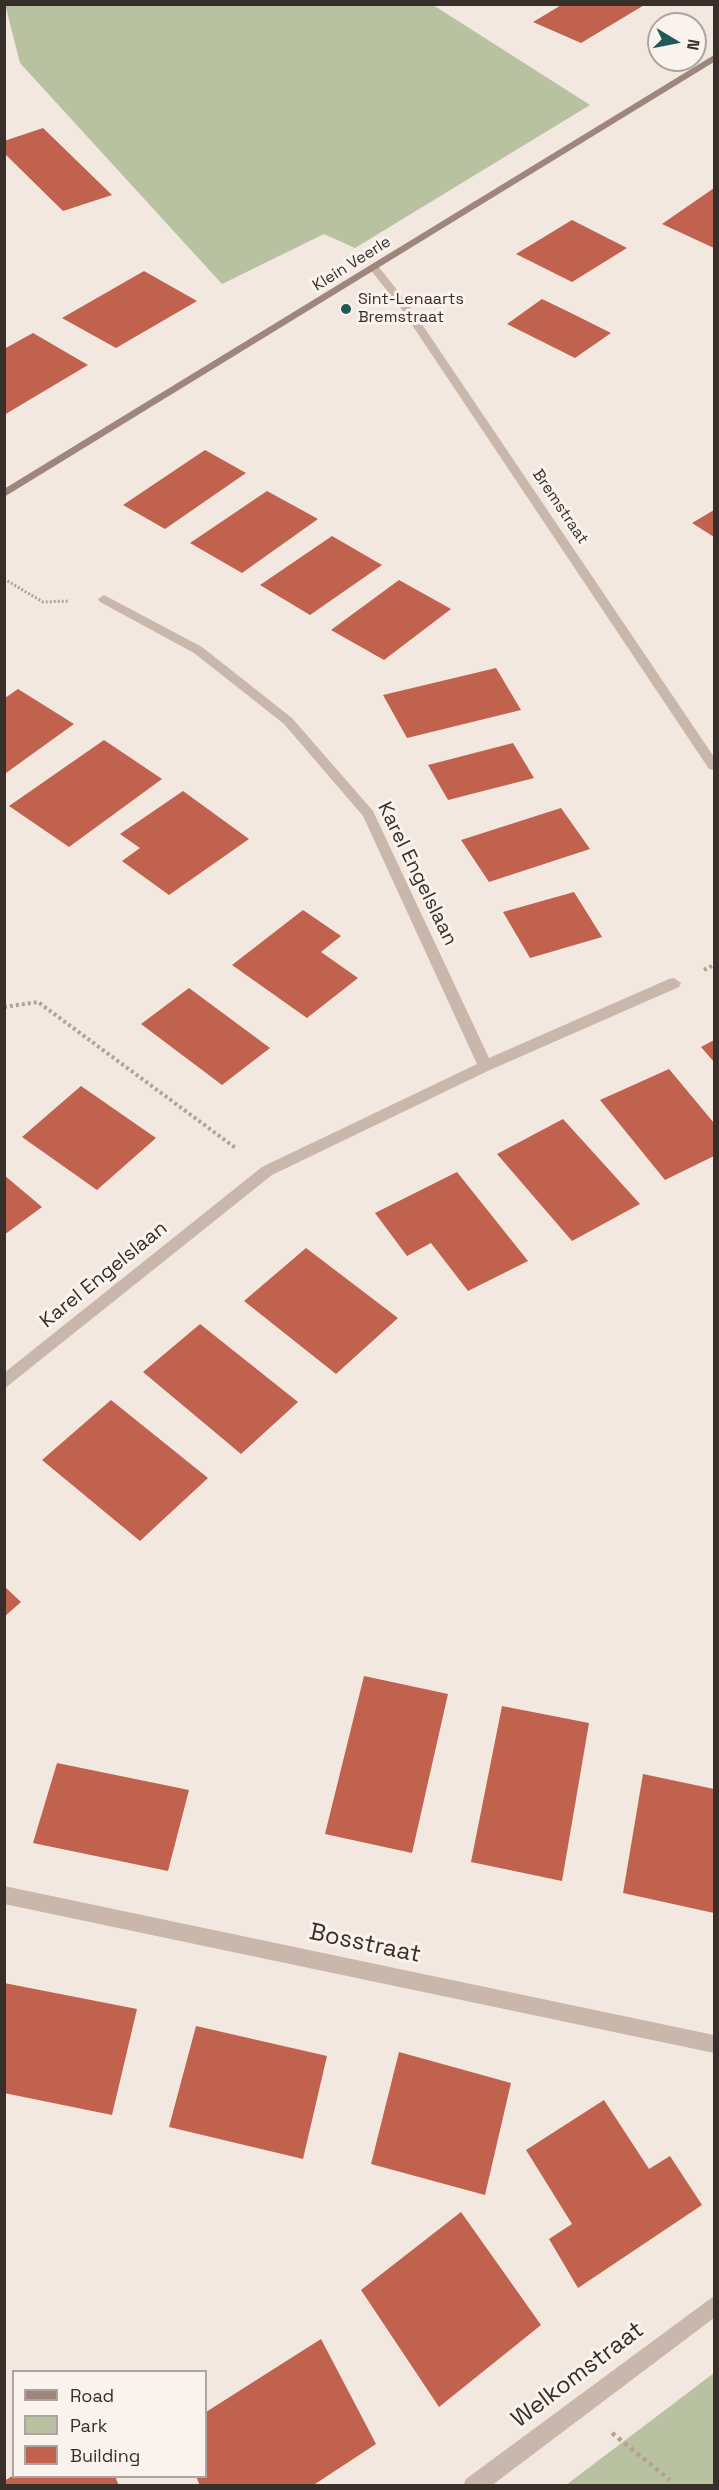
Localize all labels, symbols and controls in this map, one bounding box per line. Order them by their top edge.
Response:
north arrow [647,12,707,72]
text: N [682,38,705,52]
street label: Klein Veerle [309,232,395,296]
place label: Sint-Lenaarts Bremstraat [358,290,464,328]
marker: Sint-Lenaarts Bremstraat [339,302,353,316]
street label: Bremstraat [528,466,592,548]
street label: Karel Engelslaan [372,798,462,950]
street label: Karel Engelslaan [36,1216,172,1334]
street label: Bosstraat [307,1918,423,1970]
street label: Welkomstraat [506,2316,650,2434]
legend [12,2370,207,2478]
text: Road [70,2384,114,2407]
text: Park [70,2414,107,2437]
text: Building [70,2444,140,2467]

